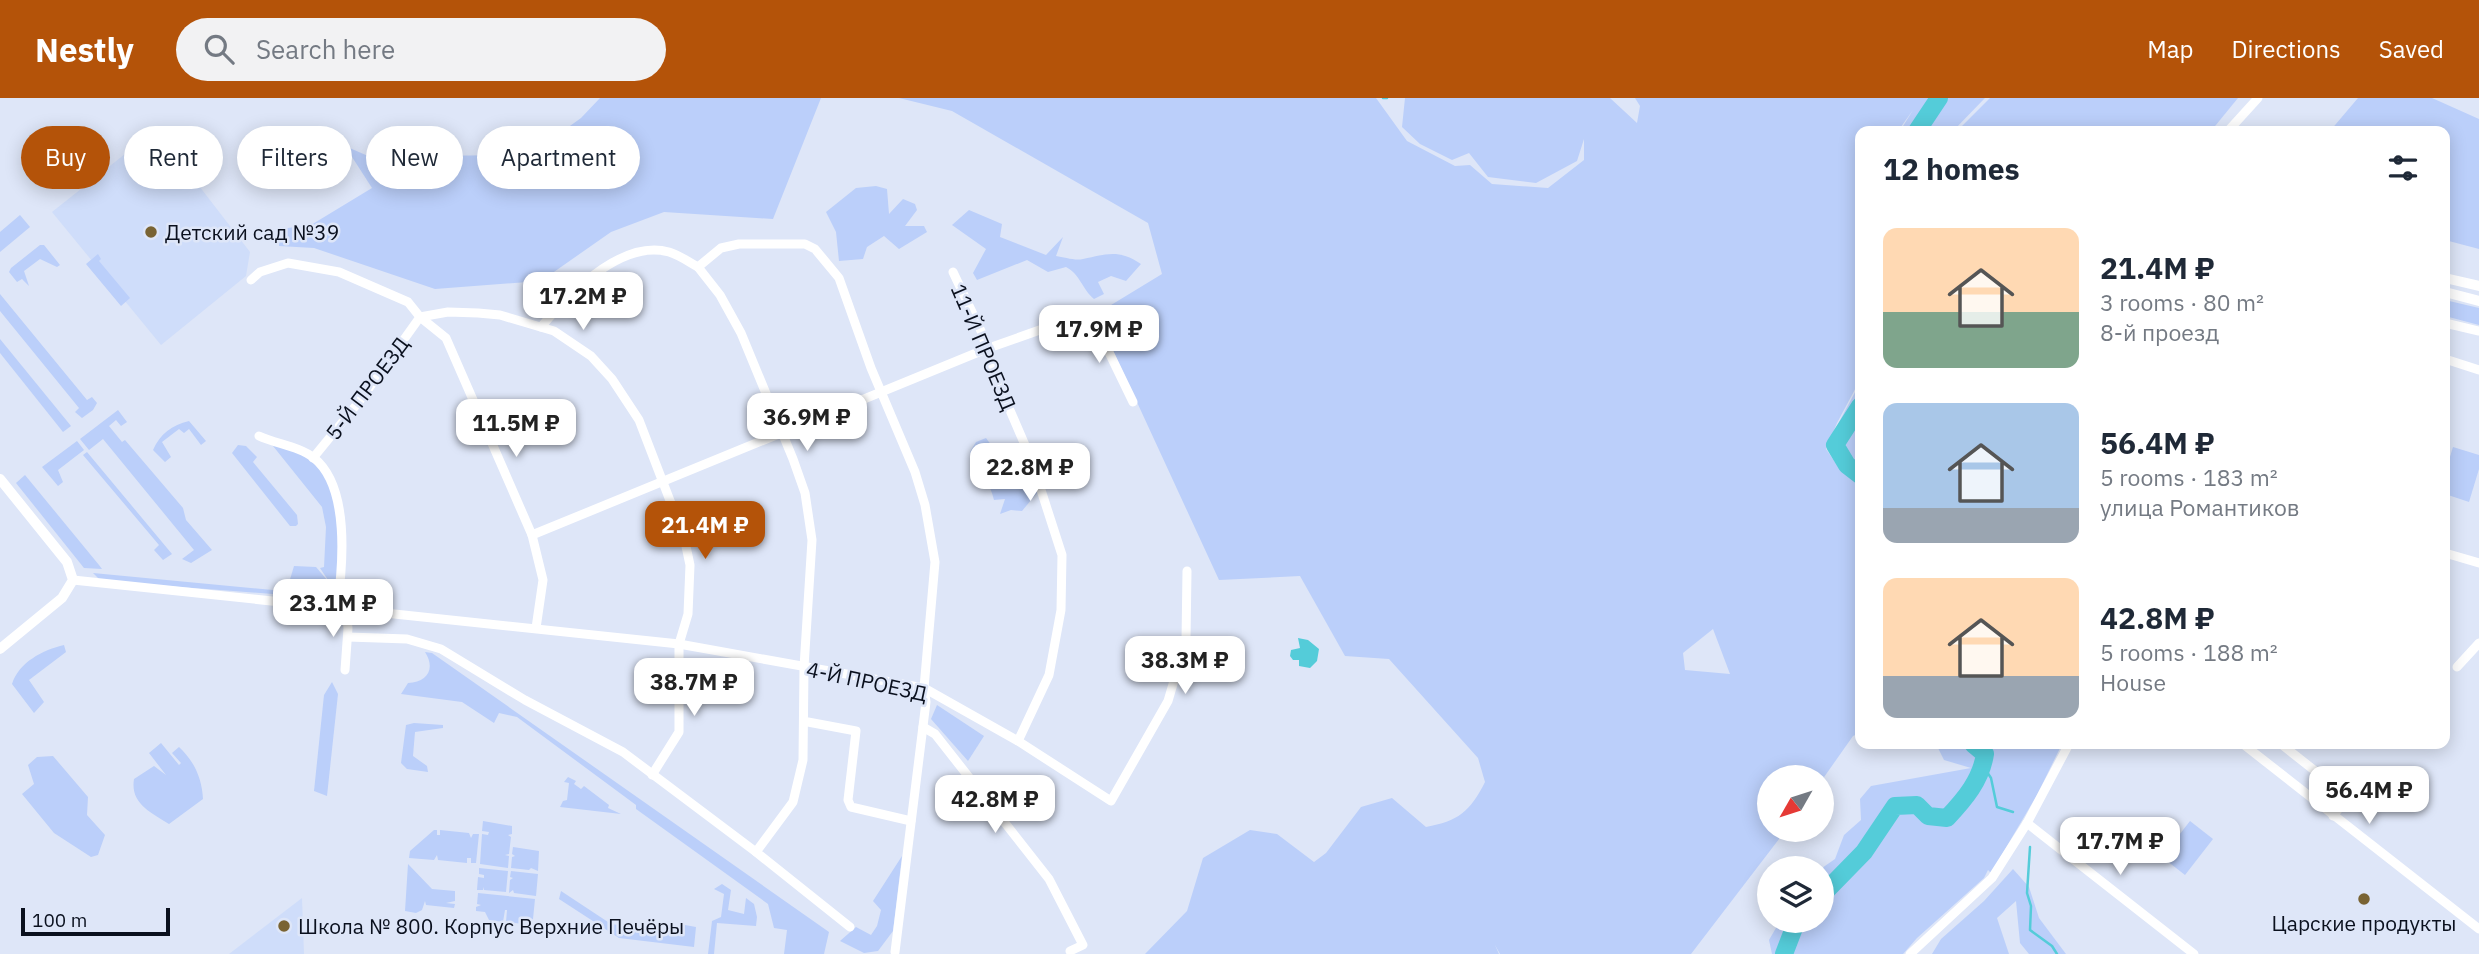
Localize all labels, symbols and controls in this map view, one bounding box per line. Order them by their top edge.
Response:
search box [176,18,666,81]
text: Nestly [35,28,134,71]
icon: search [200,30,238,68]
text: Search here [256,32,395,66]
text: Map [2147,33,2193,65]
text: Directions [2231,33,2341,65]
text: Saved [2379,33,2444,65]
chip: Buy [21,126,110,189]
chip: Rent [124,126,223,189]
chip: Filters [237,126,352,189]
chip: New [366,126,463,189]
chip: Apartment [477,126,640,189]
text: 12 homes [1883,149,2020,188]
icon: filters [2384,149,2422,187]
place label: Детский сад №39 [165,218,339,246]
marker: Детский сад №39 [143,224,159,240]
text: 21.4M ₽ [2100,248,2215,287]
icon: home [1939,256,2023,340]
pin: 17.2M ₽ [518,272,648,332]
street label: 11-Й ПРОЕЗД [945,279,1023,415]
text: 17.2M ₽ [539,280,627,310]
text: 3 rooms · 80 m² [2100,287,2264,317]
pin: 17.9M ₽ [1034,306,1164,365]
text: 17.9M ₽ [1055,313,1143,343]
text: 8-й проезд [2100,317,2219,347]
street label: 5-Й ПРОЕЗД [319,331,415,445]
pin: 36.9M ₽ [742,394,872,453]
pin: 11.5M ₽ [451,400,581,459]
text: 36.9M ₽ [763,401,851,431]
text: 11.5M ₽ [472,407,560,437]
text: 56.4M ₽ [2100,423,2215,462]
icon: home [1939,431,2023,515]
pin: 22.8M ₽ [965,444,1095,503]
text: 22.8M ₽ [986,451,1074,481]
text: 5 rooms · 183 m² [2100,462,2278,492]
text: улица Романтиков [2100,492,2300,522]
pin: 21.4M ₽ [640,502,770,561]
text: 21.4M ₽ [661,509,749,539]
pin: 23.1M ₽ [268,580,398,639]
text: 23.1M ₽ [289,587,377,617]
text: 42.8M ₽ [2100,598,2215,637]
icon: home [1939,606,2023,690]
pin: 38.3M ₽ [1120,636,1250,696]
text: 5 rooms · 188 m² [2100,637,2278,667]
text: 38.3M ₽ [1141,644,1229,674]
street label: 4-Й ПРОЕЗД [804,655,930,707]
pin: 38.7M ₽ [629,658,759,718]
text: 38.7M ₽ [650,666,738,696]
text: House [2100,667,2166,697]
north arrow [1757,765,1834,842]
map controls [1757,765,1834,933]
pin: 56.4M ₽ [2304,766,2434,826]
text: 56.4M ₽ [2325,774,2413,804]
pin: 42.8M ₽ [930,776,1060,835]
text: 42.8M ₽ [951,783,1039,813]
pin: 17.7M ₽ [2055,818,2185,877]
text: 17.7M ₽ [2076,825,2164,855]
button: layers [1757,856,1834,933]
marker: Царские продукты [2356,891,2372,907]
scale bar [21,905,170,937]
text: 100 m [32,908,87,932]
place label: Царские продукты [2271,909,2457,937]
place label: Школа № 800. Корпус Верхние Печёры [298,912,684,940]
marker: Школа № 800. Корпус Верхние Печёры [276,918,292,934]

